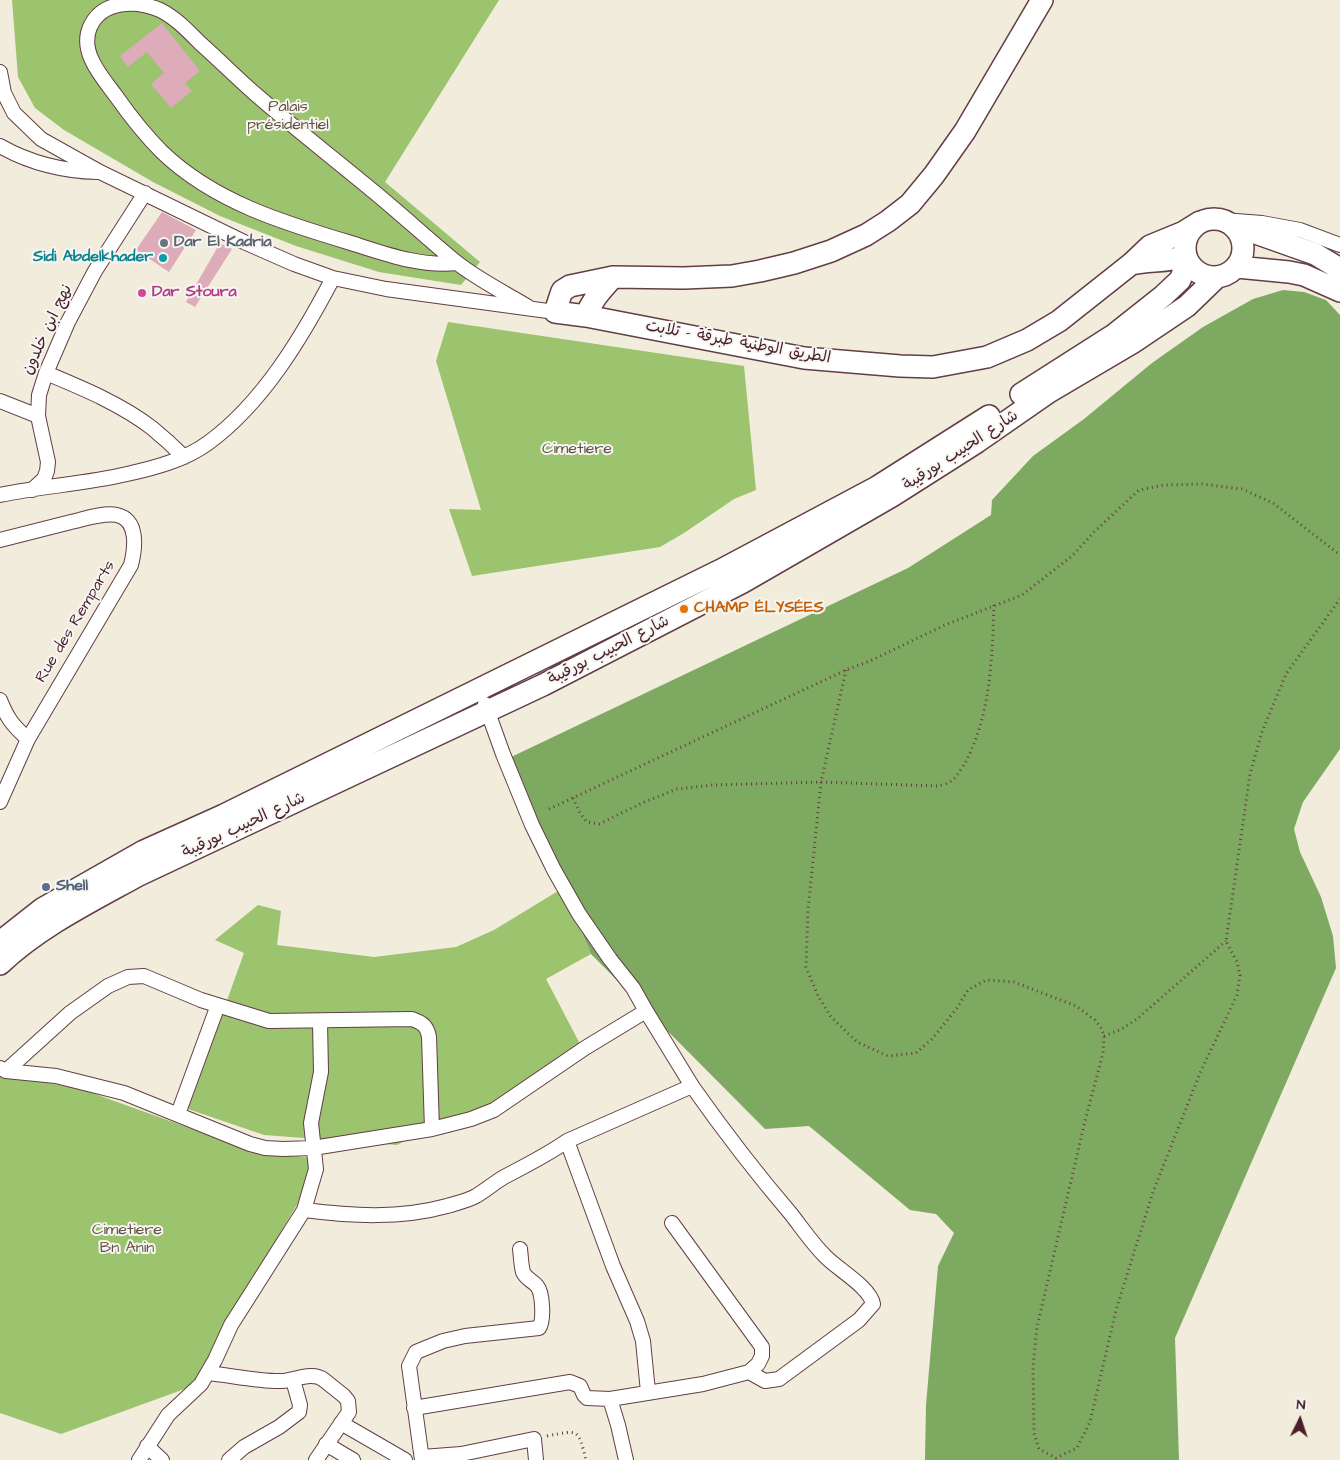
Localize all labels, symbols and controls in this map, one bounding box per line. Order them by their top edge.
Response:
park label: Palais présidentiel [247,98,329,136]
place label: Dar El Kadria [174,233,272,253]
marker: Dar El Kadria [158,237,170,249]
place label: Sidi Abdelkhader [33,248,153,268]
marker: Sidi Abdelkhader [157,252,169,264]
street label: نهج ابن خلدون [19,282,77,378]
place label: Dar Stoura [152,283,237,303]
marker: Dar Stoura [136,287,148,299]
street label: الطريق الوطنية طبرقة - تلابت [644,317,832,369]
street label: شارع الحبيب بورقيبة [900,407,1022,495]
park label: Cimetiere [542,440,612,460]
street label: Rue des Remparts [32,558,120,686]
place label: CHAMP ÉLYSÉES [694,599,824,619]
marker: CHAMP ÉLYSÉES [678,603,690,615]
street label: شارع الحبيب بورقيبة [545,612,673,690]
street label: شارع الحبيب بورقيبة [179,789,309,863]
place label: Shell [56,877,88,897]
marker: Shell [40,881,52,893]
park label: Cimetiere Bn Anin [92,1221,162,1259]
north arrow [1275,1395,1325,1445]
text: N [1296,1395,1306,1415]

